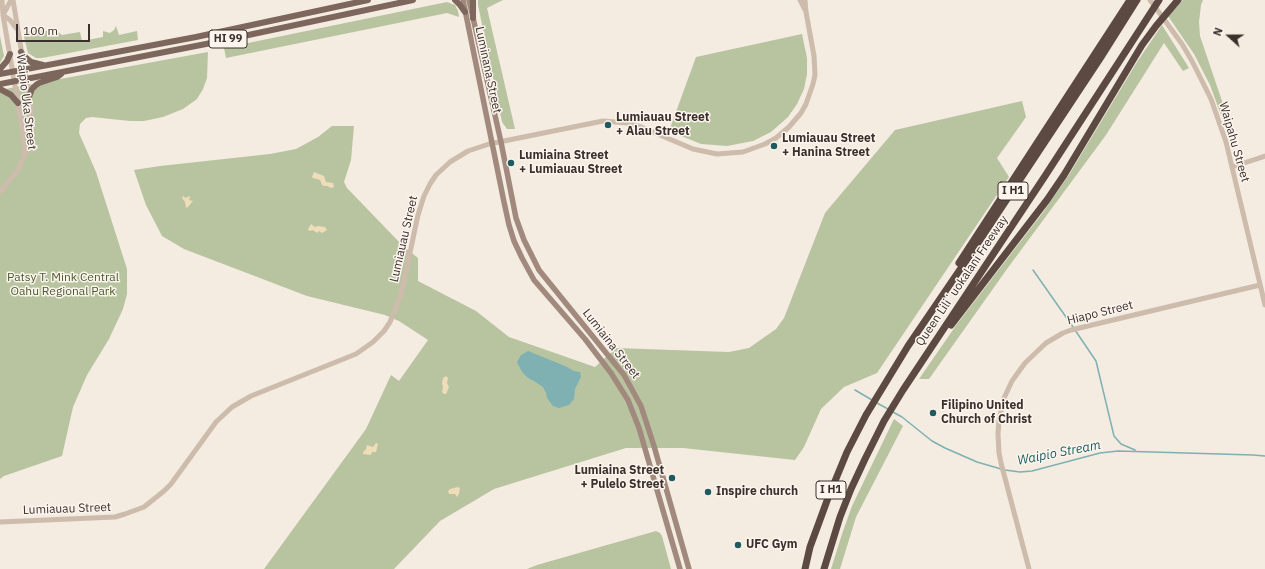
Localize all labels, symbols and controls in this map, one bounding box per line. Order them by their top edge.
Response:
scale bar [18,16,92,42]
north arrow [1209,16,1249,56]
text: 100 m [23,23,58,38]
street label: Luminana Street [472,25,504,115]
text: N [1210,25,1226,38]
road number: HI 99 [209,30,247,48]
street label: Waipio Uka Street [13,53,39,151]
street label: Waipahu Street [1216,100,1252,184]
place label: Lumiauau Street + Alau Street [616,111,709,139]
marker: Lumiauau Street + Alau Street [603,120,613,130]
place label: Lumiauau Street + Hanina Street [782,132,875,160]
marker: Lumiauau Street + Hanina Street [769,141,779,151]
place label: Lumiaina Street + Lumiauau Street [519,149,622,177]
marker: Lumiaina Street + Lumiauau Street [506,158,516,168]
road number: I H1 [998,182,1028,200]
street label: Lumiauau Street [387,194,421,284]
street label: Queen Liliʻuokalani Freeway [913,213,1011,349]
park label: Patsy T. Mink Central Oahu Regional Park [7,271,119,299]
street label: Hiapo Street [1066,298,1134,328]
street label: Lumiaina Street [579,306,643,382]
place label: Filipino United Church of Christ [941,399,1032,427]
marker: Filipino United Church of Christ [928,408,938,418]
water label: Waipio Stream [1016,437,1102,469]
place label: Lumiaina Street + Pulelo Street [574,464,664,492]
marker: Lumiaina Street + Pulelo Street [667,473,677,483]
road number: I H1 [816,481,846,499]
place label: Inspire church [716,485,798,499]
marker: Inspire church [703,487,713,497]
street label: Lumiauau Street [23,500,111,518]
place label: UFC Gym [746,538,797,552]
marker: UFC Gym [733,540,743,550]

